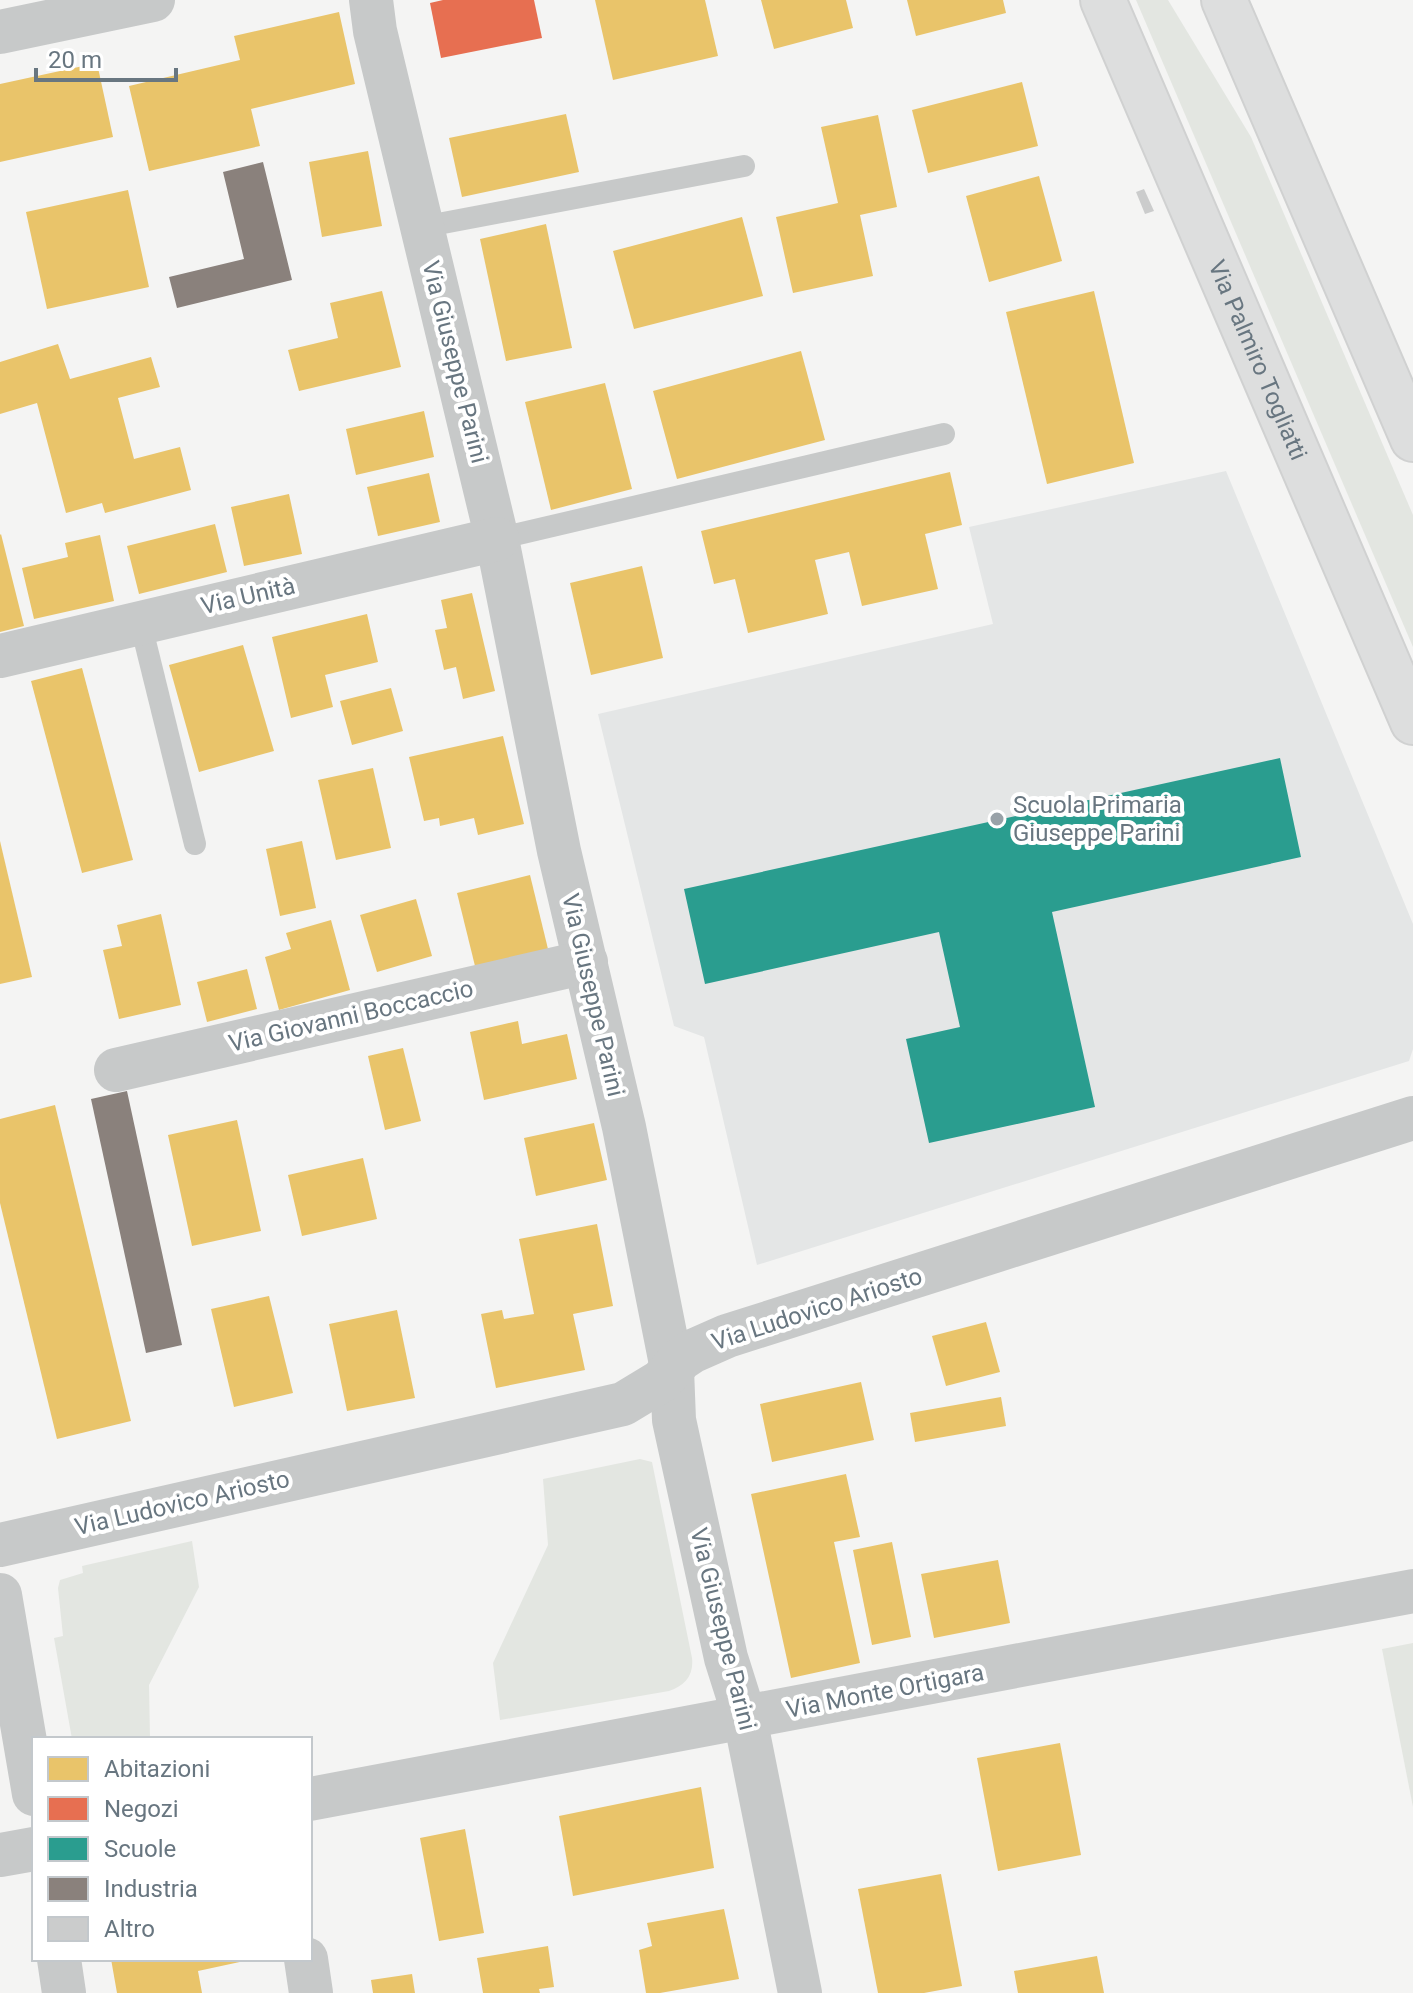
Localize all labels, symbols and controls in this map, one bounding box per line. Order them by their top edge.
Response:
scale bar [36,32,176,82]
text: 20 m [48,46,102,74]
street label: Via Palmiro Togliatti [1202,256,1313,464]
street label: Via Giuseppe Parini [416,258,494,466]
street label: Via Unità [198,572,298,620]
place label: Scuola Primaria Giuseppe Parini [1013,791,1182,847]
marker: Scuola Primaria Giuseppe Parini [988,810,1006,828]
street label: Via Giuseppe Parini [556,891,630,1099]
street label: Via Giovanni Boccaccio [226,974,476,1058]
street label: Via Ludovico Ariosto [708,1262,926,1356]
street label: Via Ludovico Ariosto [72,1465,292,1541]
street label: Via Giuseppe Parini [684,1525,762,1733]
street label: Via Monte Ortigara [784,1658,986,1724]
legend [32,1737,312,1961]
text: Abitazioni [104,1755,210,1783]
text: Negozi [104,1795,179,1823]
text: Scuole [104,1835,176,1863]
text: Industria [104,1875,198,1903]
text: Altro [104,1915,155,1943]

